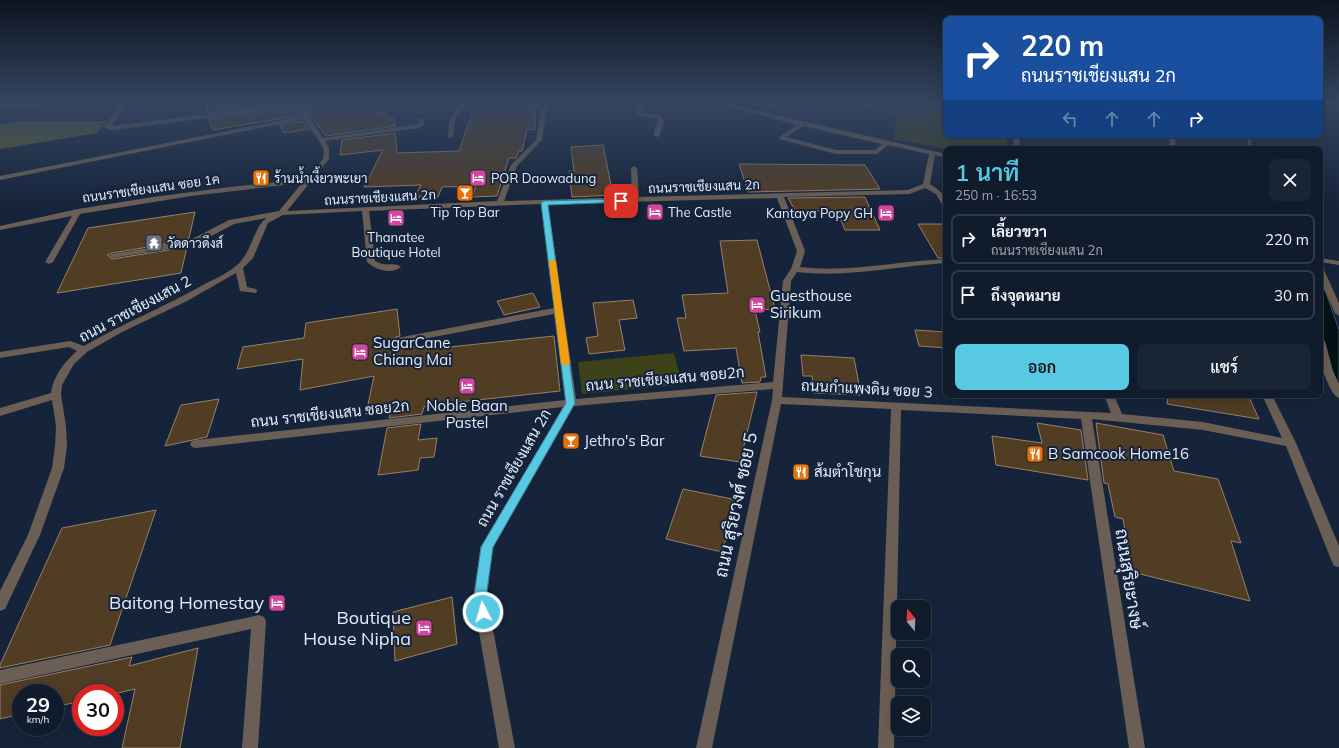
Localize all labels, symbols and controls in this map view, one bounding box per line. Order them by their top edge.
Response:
text: 220 m [1021,28,1104,63]
icon: right [955,32,1007,84]
text: ถนนราชเชียงแสน 2ก [1021,64,1176,87]
icon: left [1059,108,1081,130]
icon: ahead [1101,108,1123,130]
icon: ahead [1143,108,1165,130]
icon: right [1185,108,1207,130]
text: 1 นาที [955,157,1019,187]
button: close [1269,159,1311,201]
place label: ร้านน้ำเงี้ยวพะเยา [274,166,368,186]
restaurant icon: ร้านน้ำเงี้ยวพะเยา [251,168,271,188]
hotel icon: POR Daowadung [468,168,488,188]
street label: ถนนราชเชียงแสน ซอย 1ค [81,169,221,206]
place label: POR Daowadung [491,170,596,186]
street label: ถนนราชเชียงแสน 2ก [648,175,760,196]
bar icon: Tip Top Bar [455,183,475,203]
pin [604,184,638,218]
street label: ถนนราชเชียงแสน 2ก [324,185,436,208]
text: 250 m · 16:53 [955,187,1037,203]
icon: arrive [610,190,632,212]
hotel icon: The Castle [645,202,665,222]
hotel icon: Kantaya Popy GH [876,203,896,223]
place label: Tip Top Bar [431,204,500,220]
place label: The Castle [668,204,732,220]
place label: Kantaya Popy GH [766,205,873,221]
hotel icon: Thanatee Boutique Hotel [386,208,406,228]
text: เลี้ยวขวา [991,222,1047,241]
icon: right [957,228,979,250]
place label: Thanatee Boutique Hotel [351,229,441,260]
text: 220 m [1265,230,1309,249]
temple icon: วัดดาวดึงส์ [144,233,164,253]
place label: วัดดาวดึงส์ [167,234,223,251]
text: ถนนราชเชียงแสน 2ก [991,242,1103,258]
street label: ถนน ราชเชียงแสน 2 [75,271,194,346]
icon: arrive [957,284,979,306]
place label: Guesthouse Sirikum [770,286,852,322]
text: ถึงจุดหมาย [991,286,1061,305]
text: 30 m [1274,286,1309,305]
hotel icon: Guesthouse Sirikum [747,295,767,315]
place label: SugarCane Chiang Mai [373,333,452,369]
hotel icon: SugarCane Chiang Mai [350,342,370,362]
button: ออก [955,344,1129,390]
button: แชร์ [1137,344,1311,390]
street label: ถนน ราชเชียงแสน ซอย2ก [585,362,745,395]
hotel icon: Noble Baan Pastel [457,376,477,396]
street label: ถนนกำแพงดิน ซอย 3 [801,376,933,401]
street label: ถนน ราชเชียงแสน ซอย2ก [250,396,410,431]
place label: Noble Baan Pastel [426,396,508,432]
street label: ถนน ราชเชียงแสน 2ก [472,405,555,530]
street label: ถนน สุริยวงศ์ ซอย 5 [708,430,763,580]
bar icon: Jethro's Bar [561,431,581,451]
place label: Jethro's Bar [584,431,665,450]
restaurant icon: B Samcook Home16 [1025,444,1045,464]
place label: B Samcook Home16 [1048,444,1189,463]
restaurant icon: ส้มตำโชกุน [791,462,811,482]
place label: ส้มตำโชกุน [814,462,881,483]
street label: ถนนสุริยะางษ์ [1109,527,1150,632]
place label: Baitong Homestay [109,591,264,614]
position arrow [462,591,504,633]
hotel icon: Baitong Homestay [267,593,287,613]
north arrow [891,600,931,640]
map controls [891,600,931,736]
place label: Boutique House Nipha [303,606,411,650]
hotel icon: Boutique House Nipha [414,618,434,638]
button: search [891,648,931,688]
speed limit sign: 30 [72,684,124,736]
text: 29 [26,692,50,717]
button: layers [891,696,931,736]
text: km/h [27,713,49,726]

